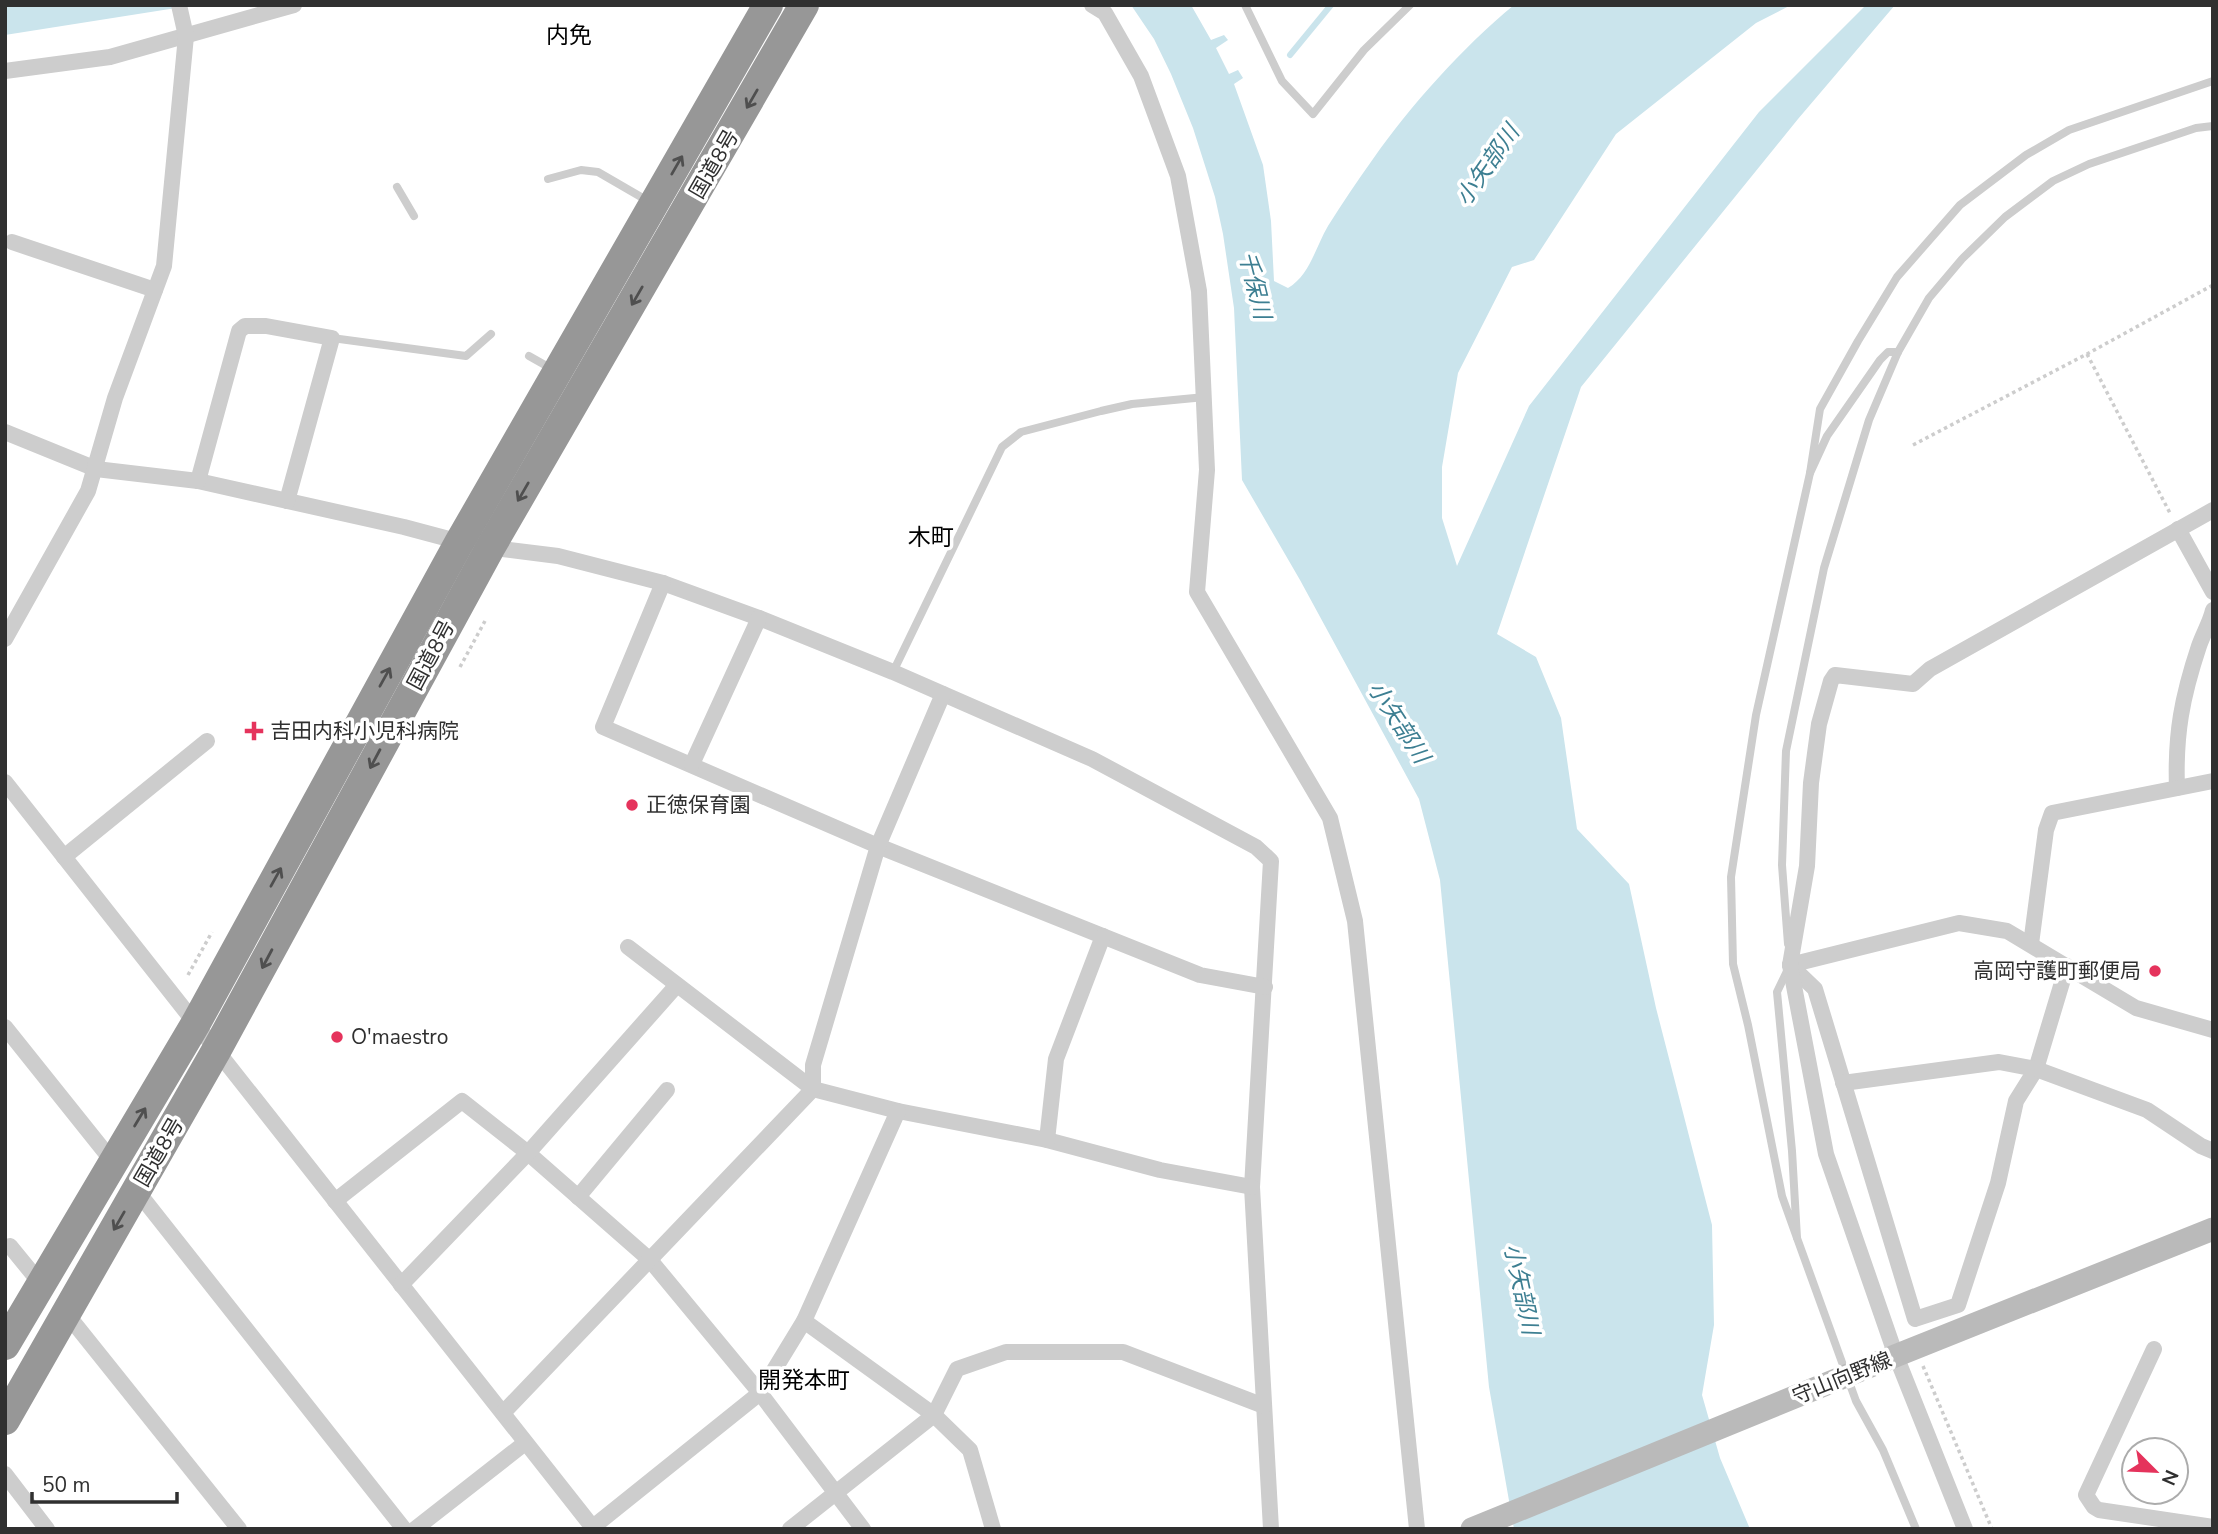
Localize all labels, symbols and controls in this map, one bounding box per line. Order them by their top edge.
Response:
district label: 内免 [546,20,592,51]
one-way arrow [744,88,758,108]
water label: 小矢部川 [1448,116,1528,212]
street label: 国道8号 [683,124,745,204]
one-way arrow [670,156,684,176]
water label: 千保川 [1231,248,1279,325]
one-way arrow [630,285,644,305]
one-way arrow [516,482,530,502]
district label: 木町 [908,522,954,553]
street label: 国道8号 [401,615,461,695]
one-way arrow [379,667,392,688]
water label: 小矢部川 [1361,675,1438,772]
place label: 吉田内科小児科病院 [270,717,459,745]
marker: 吉田内科小児科病院 [244,721,264,741]
one-way arrow [368,748,381,769]
place label: 正徳保育園 [646,791,751,819]
marker: 正徳保育園 [624,797,640,813]
one-way arrow [269,867,283,887]
one-way arrow [260,948,273,969]
place label: 高岡守護町郵便局 [1973,957,2141,985]
marker: 高岡守護町郵便局 [2147,963,2163,979]
place label: O'maestro [351,1023,448,1051]
marker: O'maestro [329,1029,345,1045]
one-way arrow [133,1108,147,1128]
street label: 国道8号 [128,1112,190,1192]
one-way arrow [112,1211,126,1231]
water label: 小矢部川 [1497,1241,1547,1340]
street label: 守山向野線 [1788,1345,1896,1411]
district label: 開発本町 [758,1365,850,1396]
north arrow [2120,1436,2190,1506]
scale bar [32,1460,177,1504]
text: N [2155,1466,2184,1489]
text: 50 m [42,1471,91,1499]

